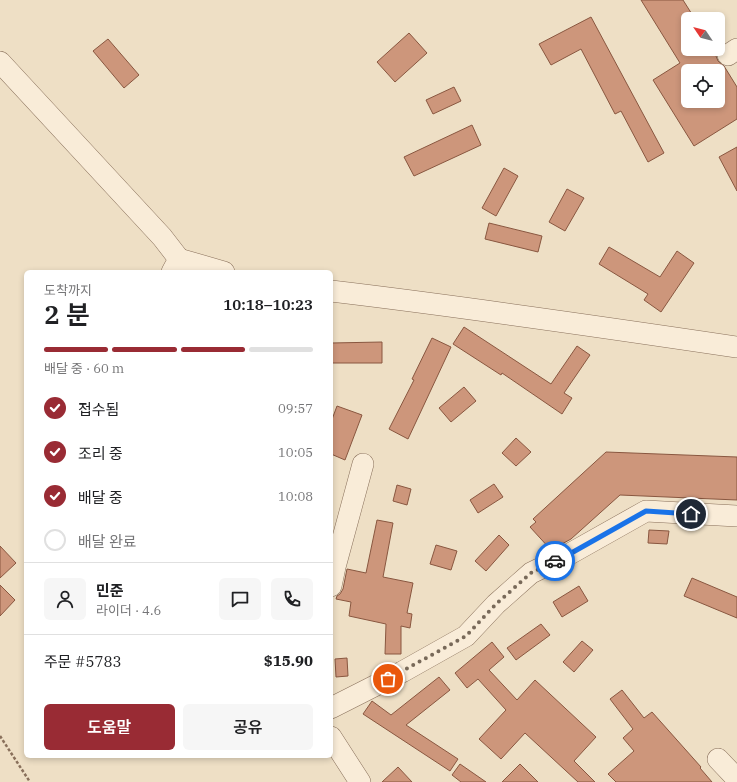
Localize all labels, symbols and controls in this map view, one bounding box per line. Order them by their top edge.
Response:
north arrow [681,12,725,56]
map controls [681,12,725,108]
button: locate [681,64,725,108]
text: 도착까지 [44,282,92,299]
text: 10:18–10:23 [223,295,313,314]
text: 2 분 [44,297,90,331]
text: 배달 중 · 60 m [44,360,124,377]
icon: check [44,397,66,419]
text: 접수됨 [78,400,119,419]
text: 09:57 [278,400,313,417]
icon: check [44,441,66,463]
text: 조리 중 [78,444,123,463]
text: 10:05 [278,444,313,461]
icon: check [44,485,66,507]
text: 배달 중 [78,488,123,507]
text: 10:08 [278,488,313,505]
pin [674,497,708,531]
icon: home [680,503,702,525]
text: 배달 완료 [78,532,137,551]
courier [535,541,575,581]
icon: car [544,550,566,572]
button: person [44,578,86,620]
button: chat [219,578,261,620]
button: phone [271,578,313,620]
text: 민준 [96,581,124,600]
text: 라이더 · 4.6 [96,602,161,619]
text: $15.90 [264,651,313,670]
text: 주문 #5783 [44,652,122,671]
pin [371,662,405,696]
icon: bag [377,668,399,690]
button: 도움말 [44,704,175,750]
button: 공유 [183,704,313,750]

